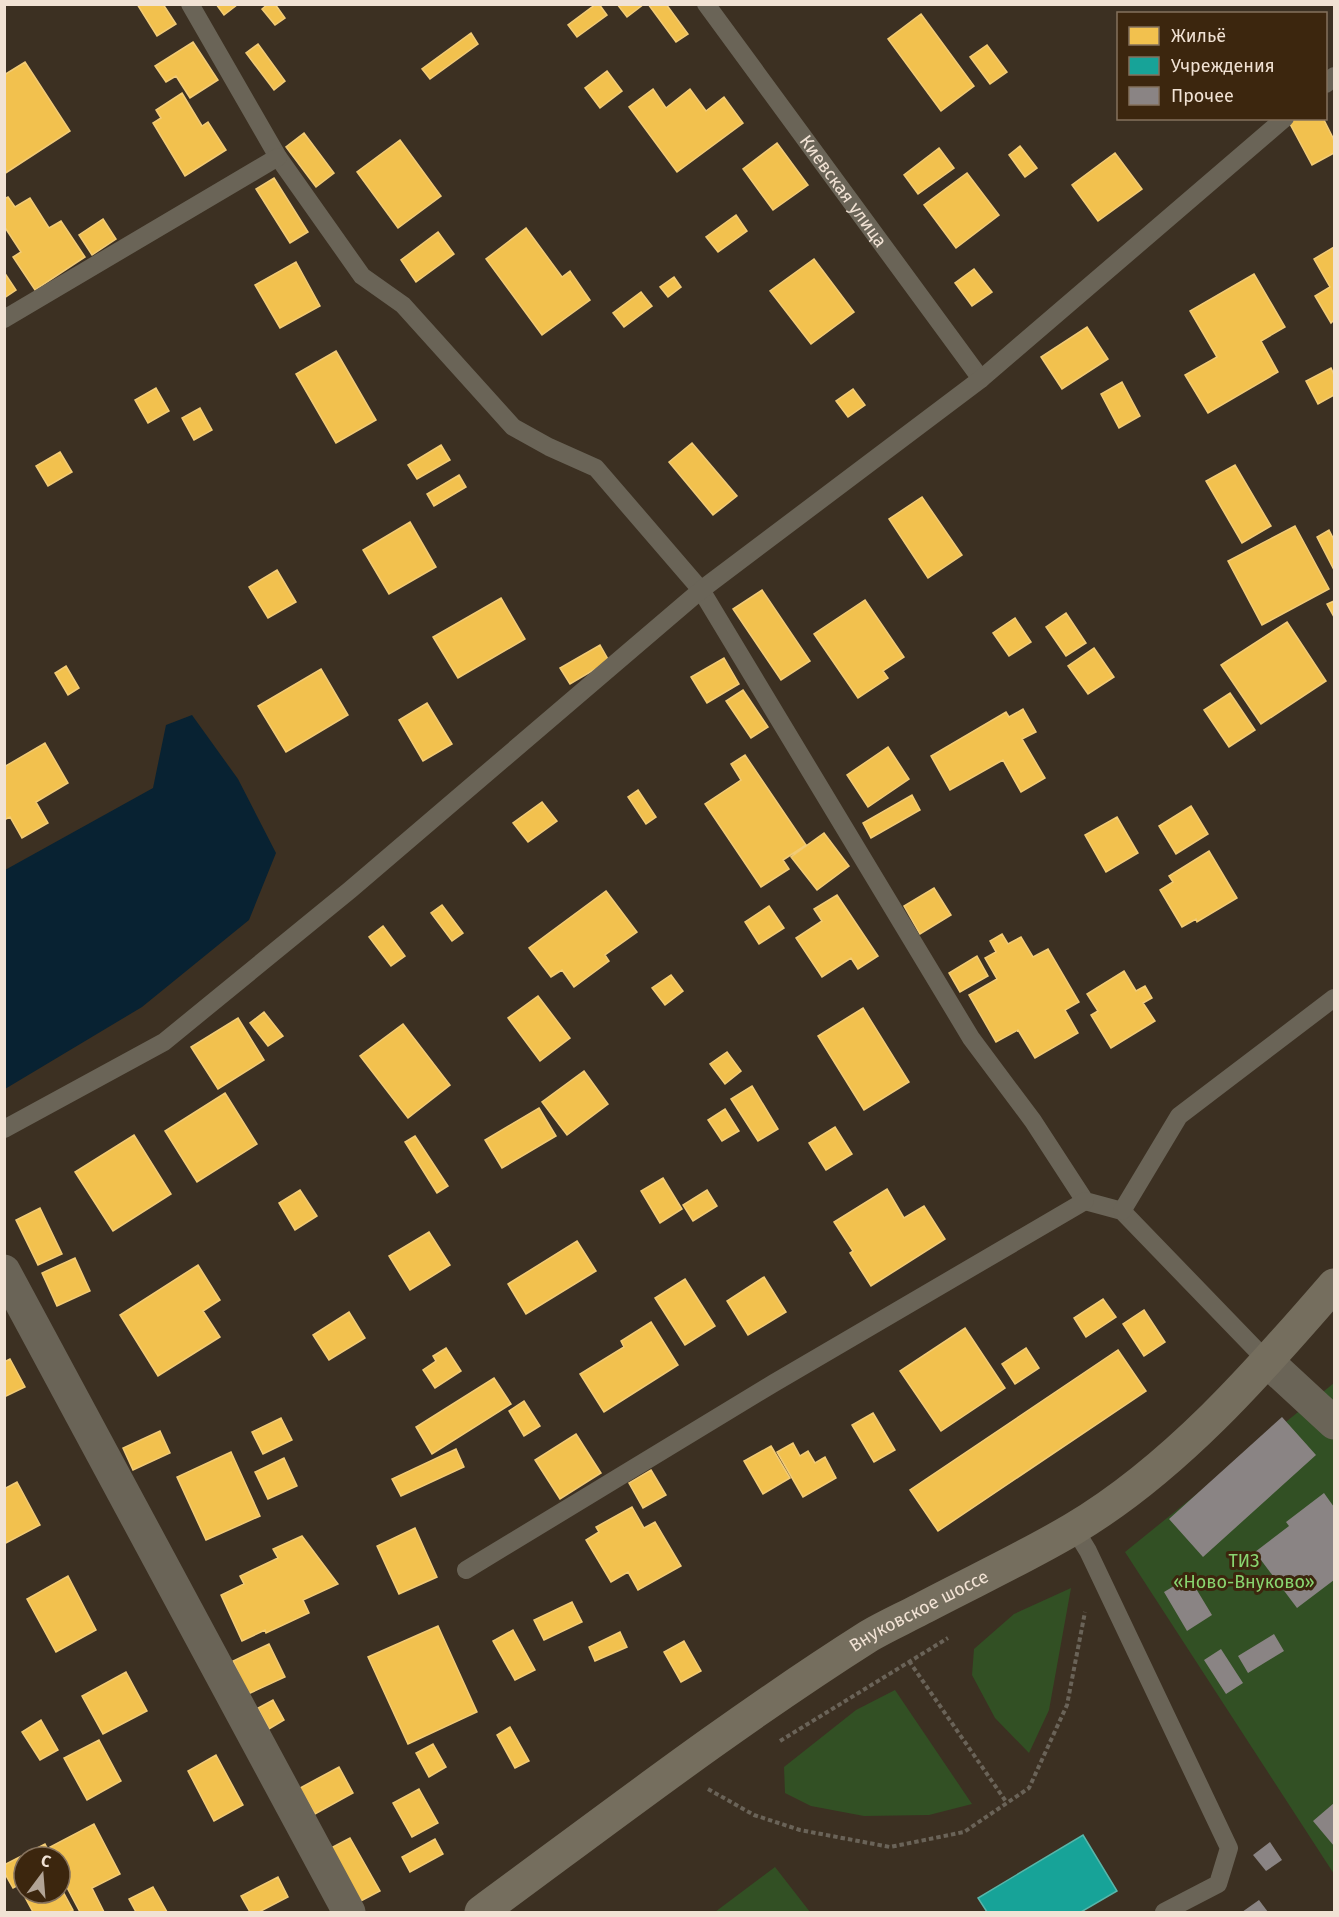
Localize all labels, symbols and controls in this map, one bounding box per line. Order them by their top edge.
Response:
legend [1117,12,1327,120]
text: Жильё [1171,25,1226,47]
text: Учреждения [1171,55,1275,77]
text: Прочее [1171,85,1234,107]
street label: Киевская улица [795,131,892,252]
park label: ТИЗ «Ново-Внуково» [1173,1550,1315,1593]
street label: Внуковское шоссе [845,1565,992,1657]
north arrow [12,1845,72,1905]
text: С [39,1851,54,1872]

